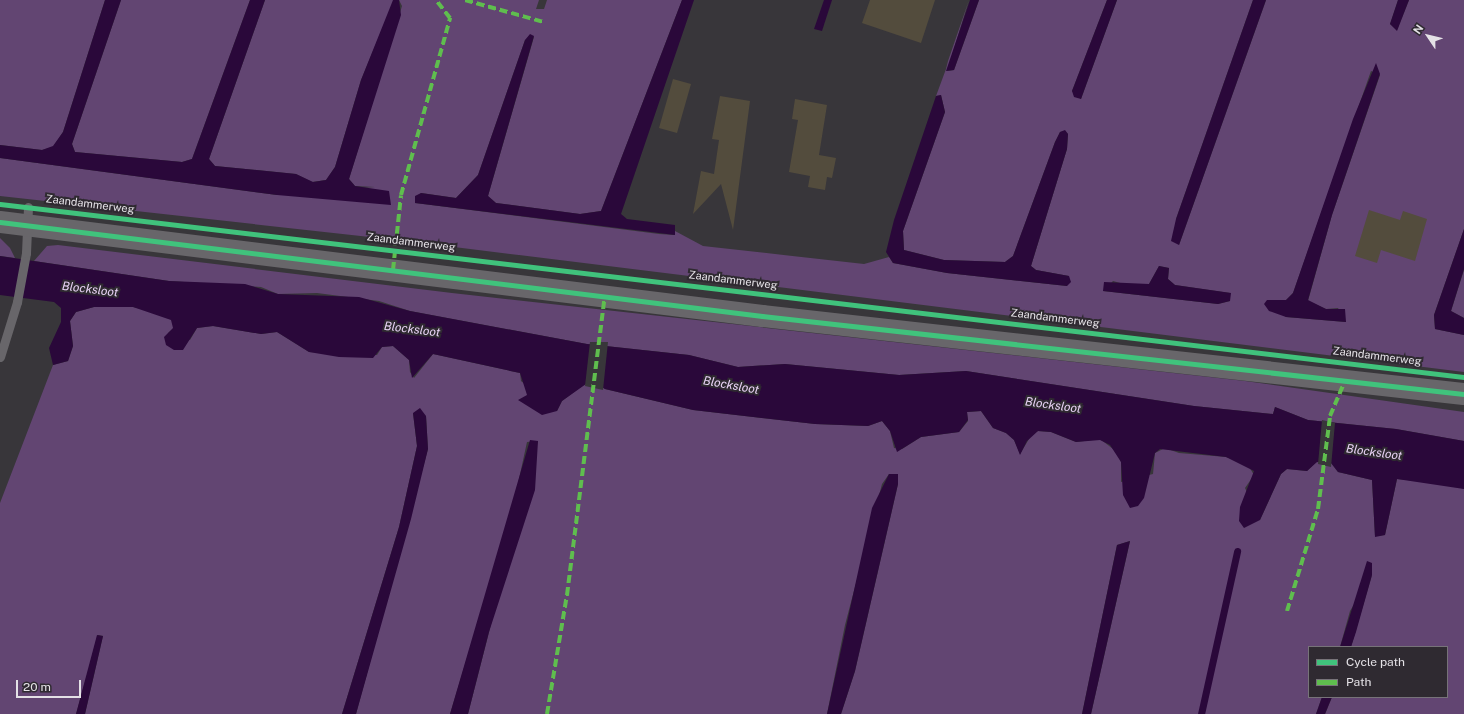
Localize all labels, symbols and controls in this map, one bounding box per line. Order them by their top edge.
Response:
north arrow [1408,16,1448,56]
text: N [1411,22,1426,36]
street label: Zaandammerweg [45,192,135,216]
street label: Zaandammerweg [366,230,456,254]
street label: Zaandammerweg [688,268,778,292]
water label: Blocksloot [61,279,119,301]
street label: Zaandammerweg [1010,306,1100,330]
water label: Blocksloot [383,319,441,341]
street label: Zaandammerweg [1332,344,1422,368]
water label: Blocksloot [702,374,760,398]
water label: Blocksloot [1024,395,1082,417]
water label: Blocksloot [1345,442,1403,464]
legend [1308,646,1448,698]
text: Cycle path [1346,655,1405,669]
scale bar [18,672,83,698]
text: Path [1346,675,1372,689]
text: 20 m [23,680,51,694]

